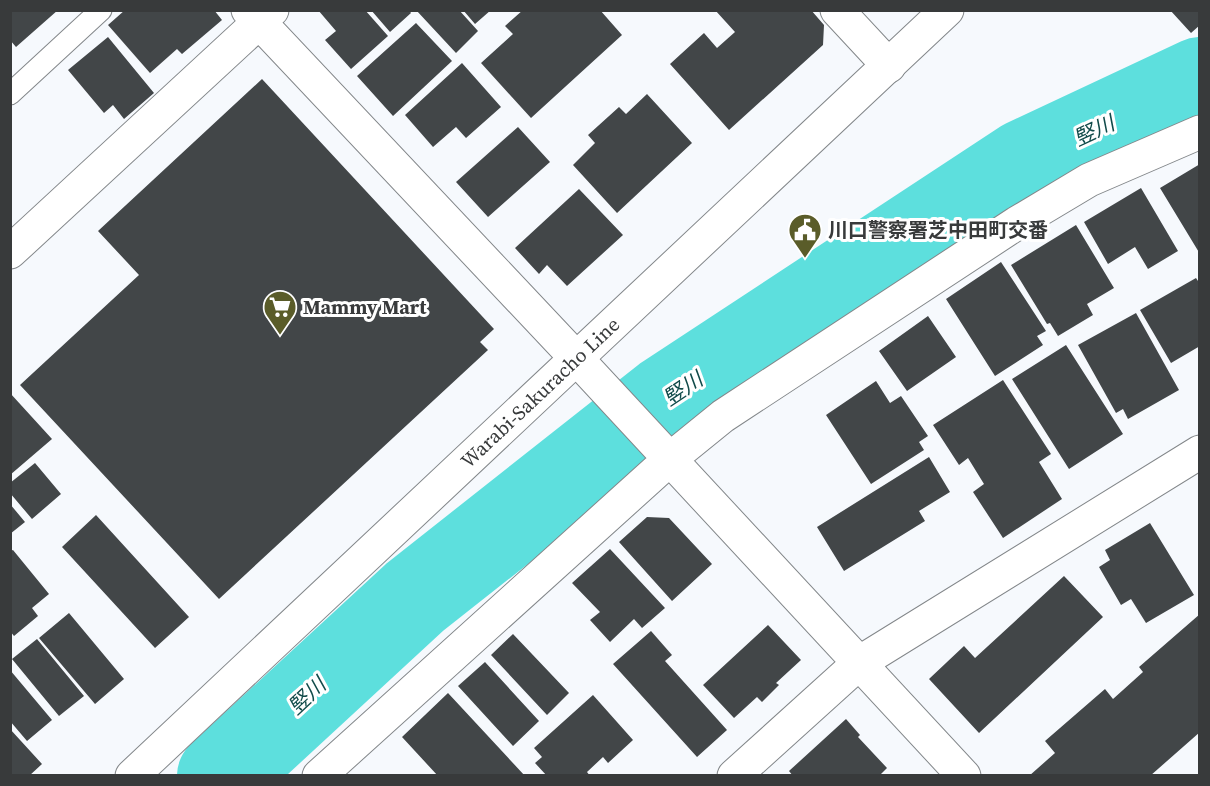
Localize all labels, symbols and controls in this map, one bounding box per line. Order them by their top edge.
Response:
water label: 竪川 [1069,108,1121,153]
public building icon: 川口警察署芝中田町交番 [787,212,823,259]
place label: 川口警察署芝中田町交番 [828,216,1048,244]
supermarket icon: Mammy Mart [262,289,298,336]
place label: Mammy Mart [303,293,427,321]
street label: Warabi-Sakuracho Line [454,311,626,474]
water label: 竪川 [657,364,710,412]
water label: 竪川 [281,669,333,721]

